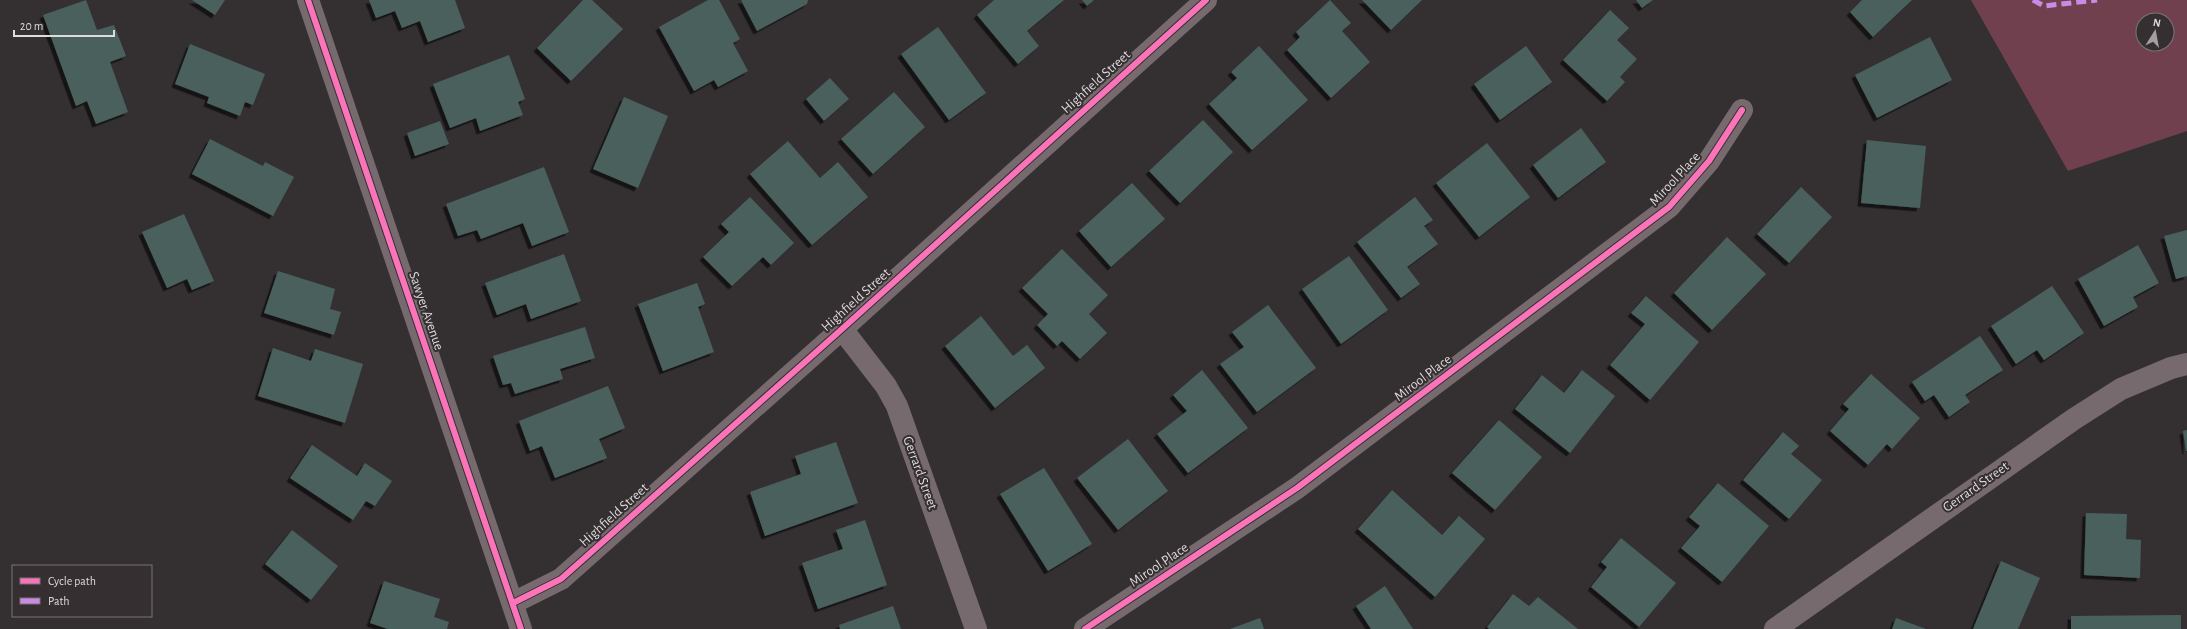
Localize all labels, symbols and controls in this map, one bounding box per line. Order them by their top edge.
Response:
scale bar [14,12,114,38]
north arrow [2135,12,2175,52]
text: N [2152,17,2162,29]
text: 20 m [20,20,43,32]
street label: Highfield Street [1059,47,1133,116]
street label: Mirool Place [1647,150,1703,208]
street label: Highfield Street [819,265,893,334]
street label: Sawyer Avenue [406,270,446,352]
street label: Mirool Place [1392,352,1454,404]
street label: Gerrard Street [900,435,940,512]
street label: Gerrard Street [1941,459,2012,515]
street label: Highfield Street [577,480,651,549]
street label: Mirool Place [1127,540,1191,590]
legend [12,565,152,617]
text: Cycle path [48,575,96,588]
text: Path [48,595,70,607]

